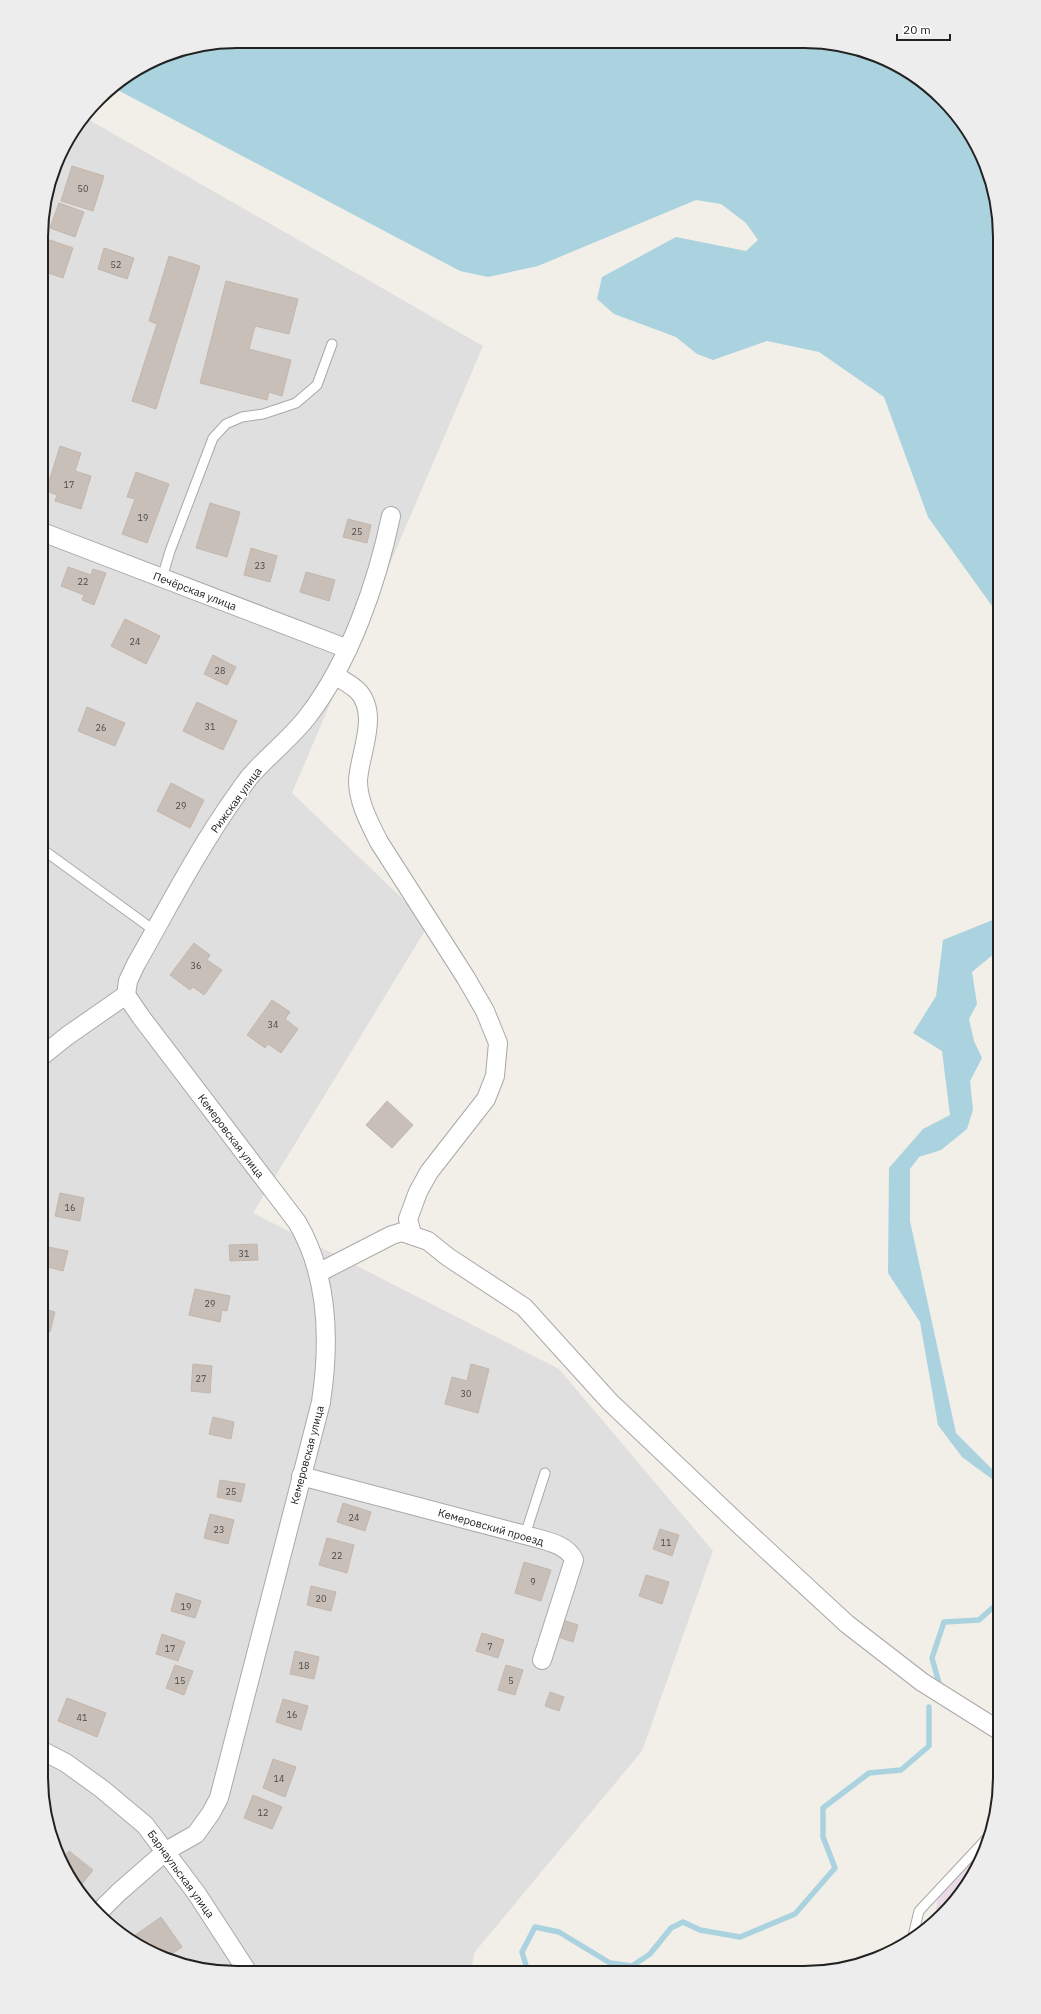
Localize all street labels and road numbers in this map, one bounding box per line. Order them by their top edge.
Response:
street label: Печёрская улица [151,569,239,613]
street label: Рижская улица [207,764,265,836]
street label: Кемеровская улица [195,1091,267,1181]
street label: Кемеровская улица [287,1404,327,1506]
street label: Кемеровский проезд [436,1505,546,1549]
street label: Барнаульская улица [144,1827,218,1921]

